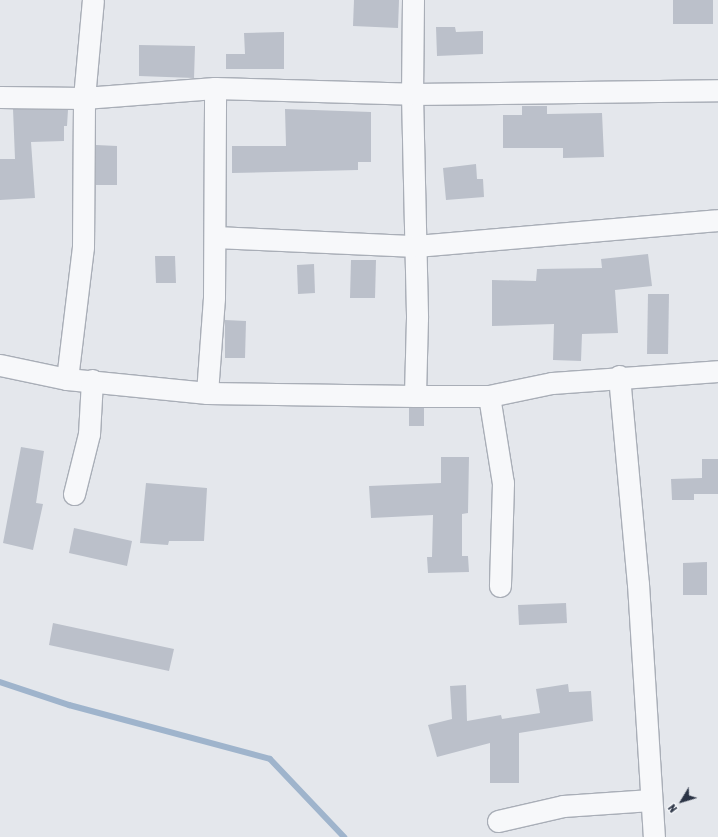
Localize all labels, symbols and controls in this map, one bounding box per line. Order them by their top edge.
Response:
north arrow [662,781,702,821]
text: N [666,802,679,815]

